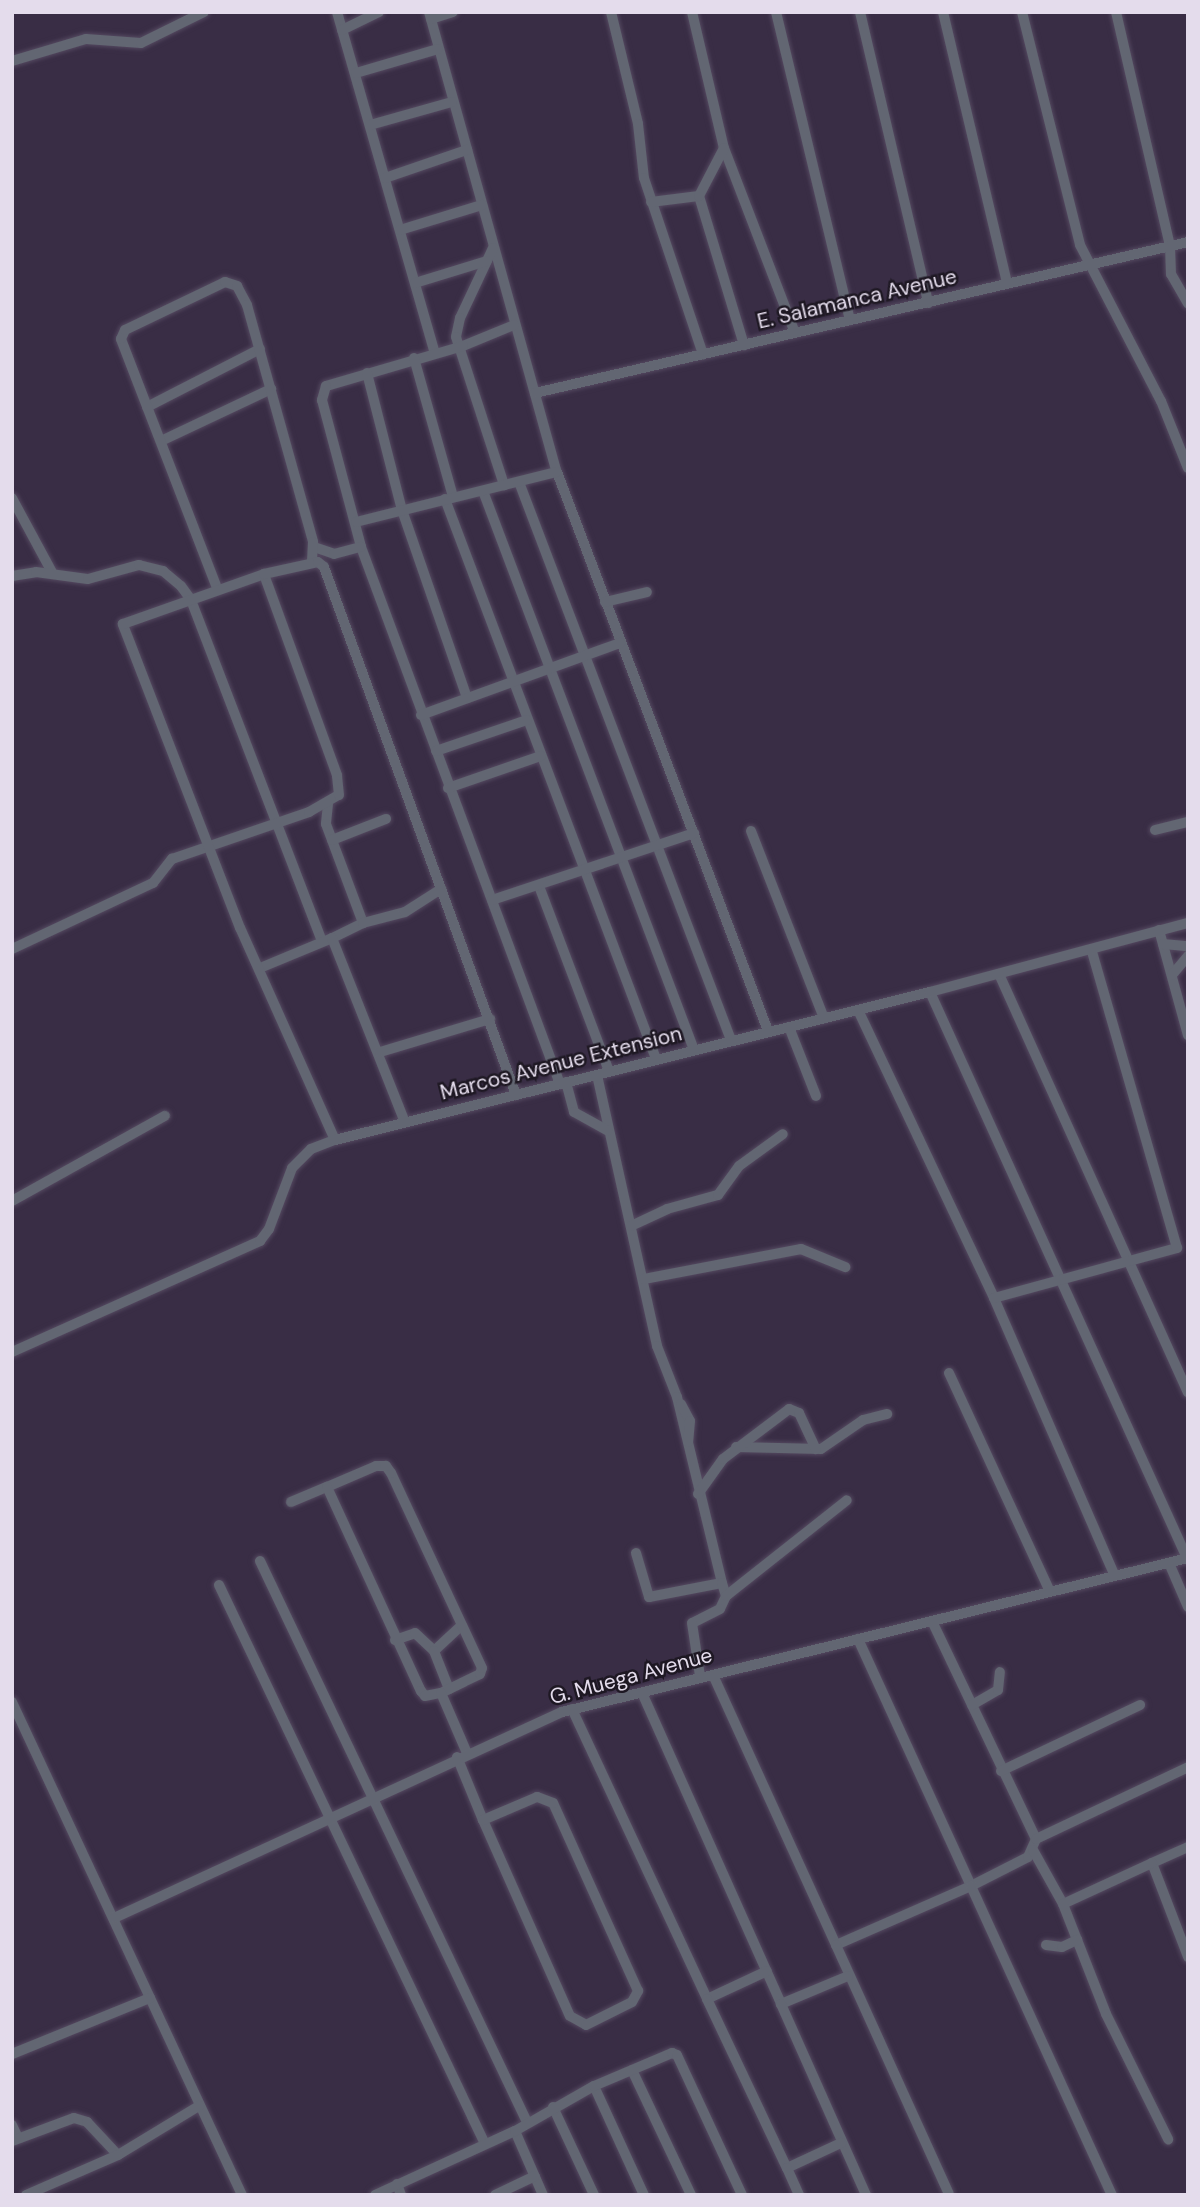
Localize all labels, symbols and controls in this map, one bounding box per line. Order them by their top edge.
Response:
street label: E. Salamanca Avenue [755,264,959,334]
street label: Marcos Avenue Extension [437,1021,685,1105]
street label: G. Muega Avenue [547,1642,715,1710]

